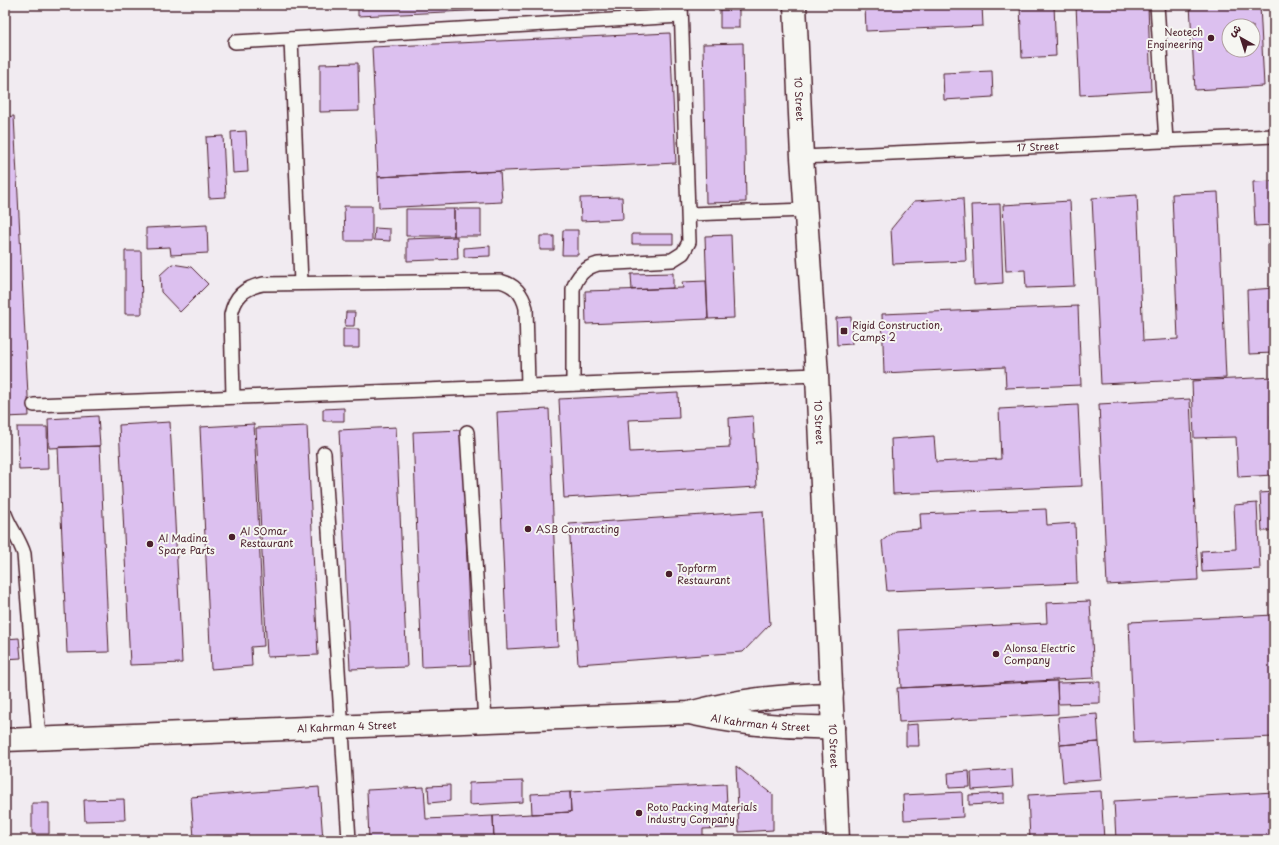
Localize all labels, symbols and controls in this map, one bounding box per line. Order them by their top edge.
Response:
north arrow [1221,18,1261,58]
text: ش [1224,19,1244,40]
place label: Neotech Engineering [1147,24,1203,51]
marker: Neotech Engineering [1206,33,1216,43]
street label: 10 Street [791,76,808,121]
street label: 17 Street [1016,138,1059,154]
place label: Rigid Construction, Camps 2 [852,317,943,344]
marker: Rigid Construction, Camps 2 [839,326,849,336]
street label: 10 Street [811,400,828,445]
place label: ASB Contracting [536,521,620,536]
place label: Al SOmar Restaurant [240,523,293,550]
marker: ASB Contracting [523,524,533,534]
place label: Al Madina Spare Parts [158,530,215,557]
marker: Al SOmar Restaurant [227,532,237,542]
marker: Al Madina Spare Parts [145,539,155,549]
place label: Topform Restaurant [677,560,730,587]
marker: Topform Restaurant [664,569,674,579]
place label: Alonsa Electric Company [1004,640,1075,667]
marker: Alonsa Electric Company [991,649,1001,659]
street label: Al Kahrman 4 Street [710,710,810,734]
street label: Al Kahrman 4 Street [297,717,397,735]
street label: 10 Street [826,724,843,768]
place label: Roto Packing Materials Industry Company [647,799,757,827]
marker: Roto Packing Materials Industry Company [634,808,644,818]

